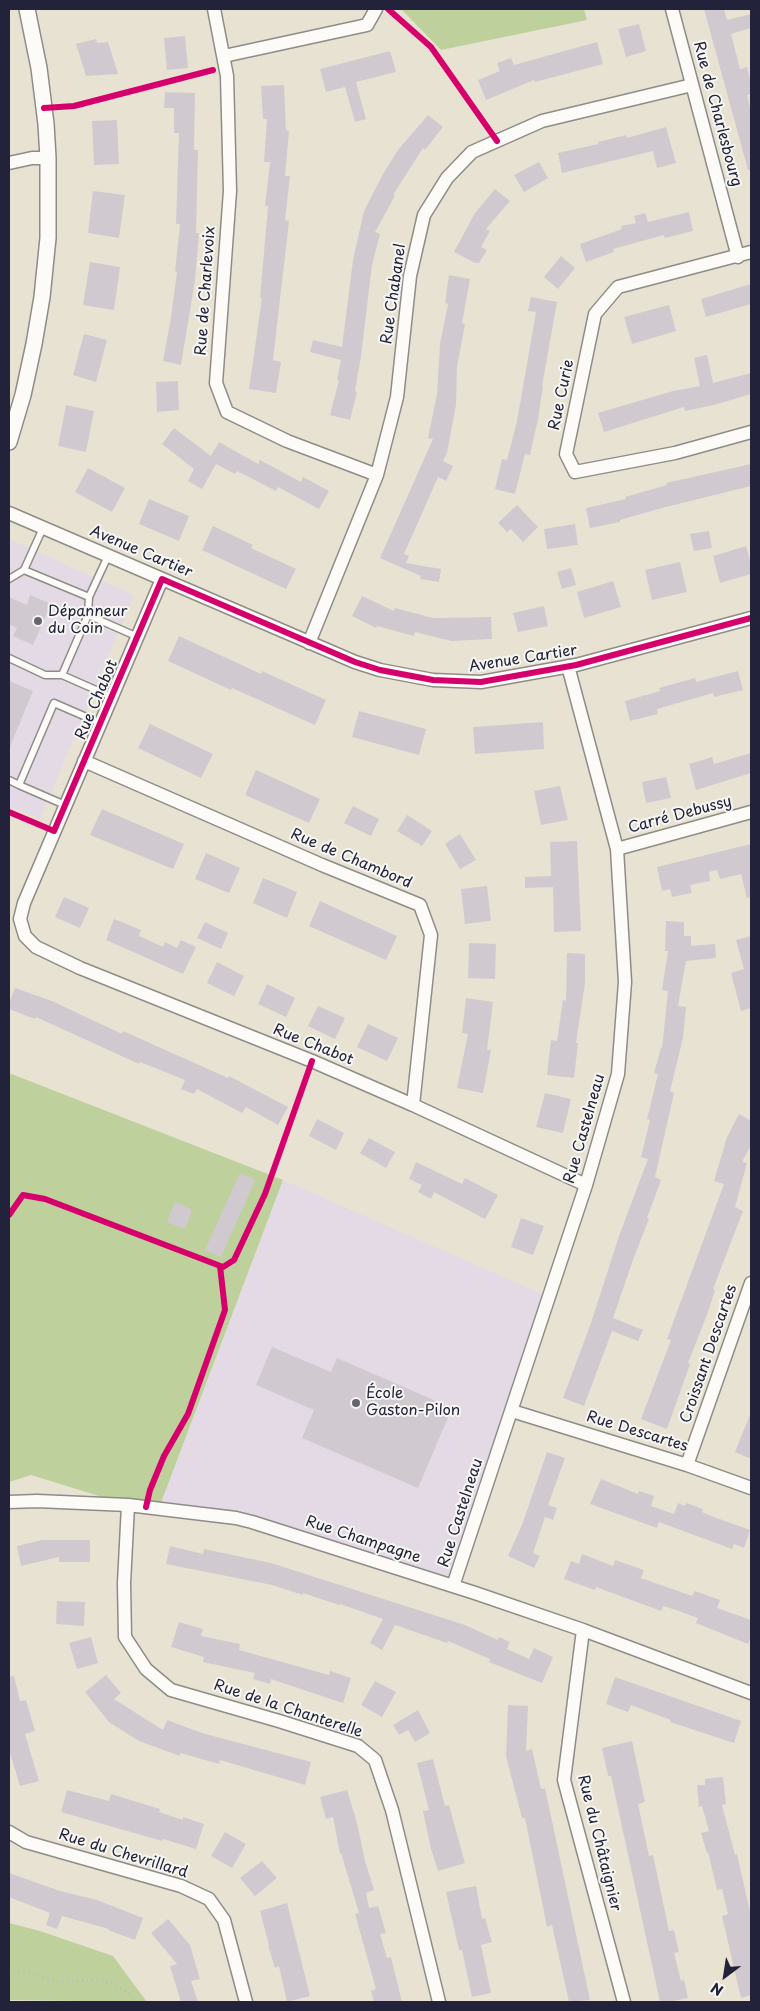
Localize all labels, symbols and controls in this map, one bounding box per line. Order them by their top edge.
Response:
street label: Rue de Charlesbourg [689,39,745,189]
street label: Rue de Charlevoix [192,226,220,356]
street label: Rue Chabanel [378,243,410,345]
street label: Rue Curie [546,358,578,432]
street label: Avenue Cartier [87,522,195,582]
place label: Dépanneur du Coin [48,603,127,638]
marker: Dépanneur du Coin [32,615,44,627]
street label: Avenue Cartier [468,642,578,676]
street label: Rue Chabot [72,657,122,743]
street label: Carré Debussy [626,793,734,837]
street label: Rue de Chambord [288,825,414,893]
street label: Rue Chabot [270,1021,356,1069]
street label: Rue Castelneau [561,1072,609,1186]
street label: Croissant Descartes [677,1282,741,1426]
place label: École Gaston-Pilon [366,1385,460,1420]
marker: École Gaston-Pilon [350,1397,362,1409]
street label: Rue Descartes [584,1408,690,1456]
street label: Rue Castelneau [435,1456,487,1570]
street label: Rue Champagne [303,1513,423,1567]
street label: Rue de la Chanterelle [211,1676,365,1742]
street label: Rue du Châtaignier [573,1773,625,1913]
street label: Rue du Chevrillard [56,1826,190,1882]
north arrow [700,1951,750,2001]
text: N [707,1977,727,2001]

